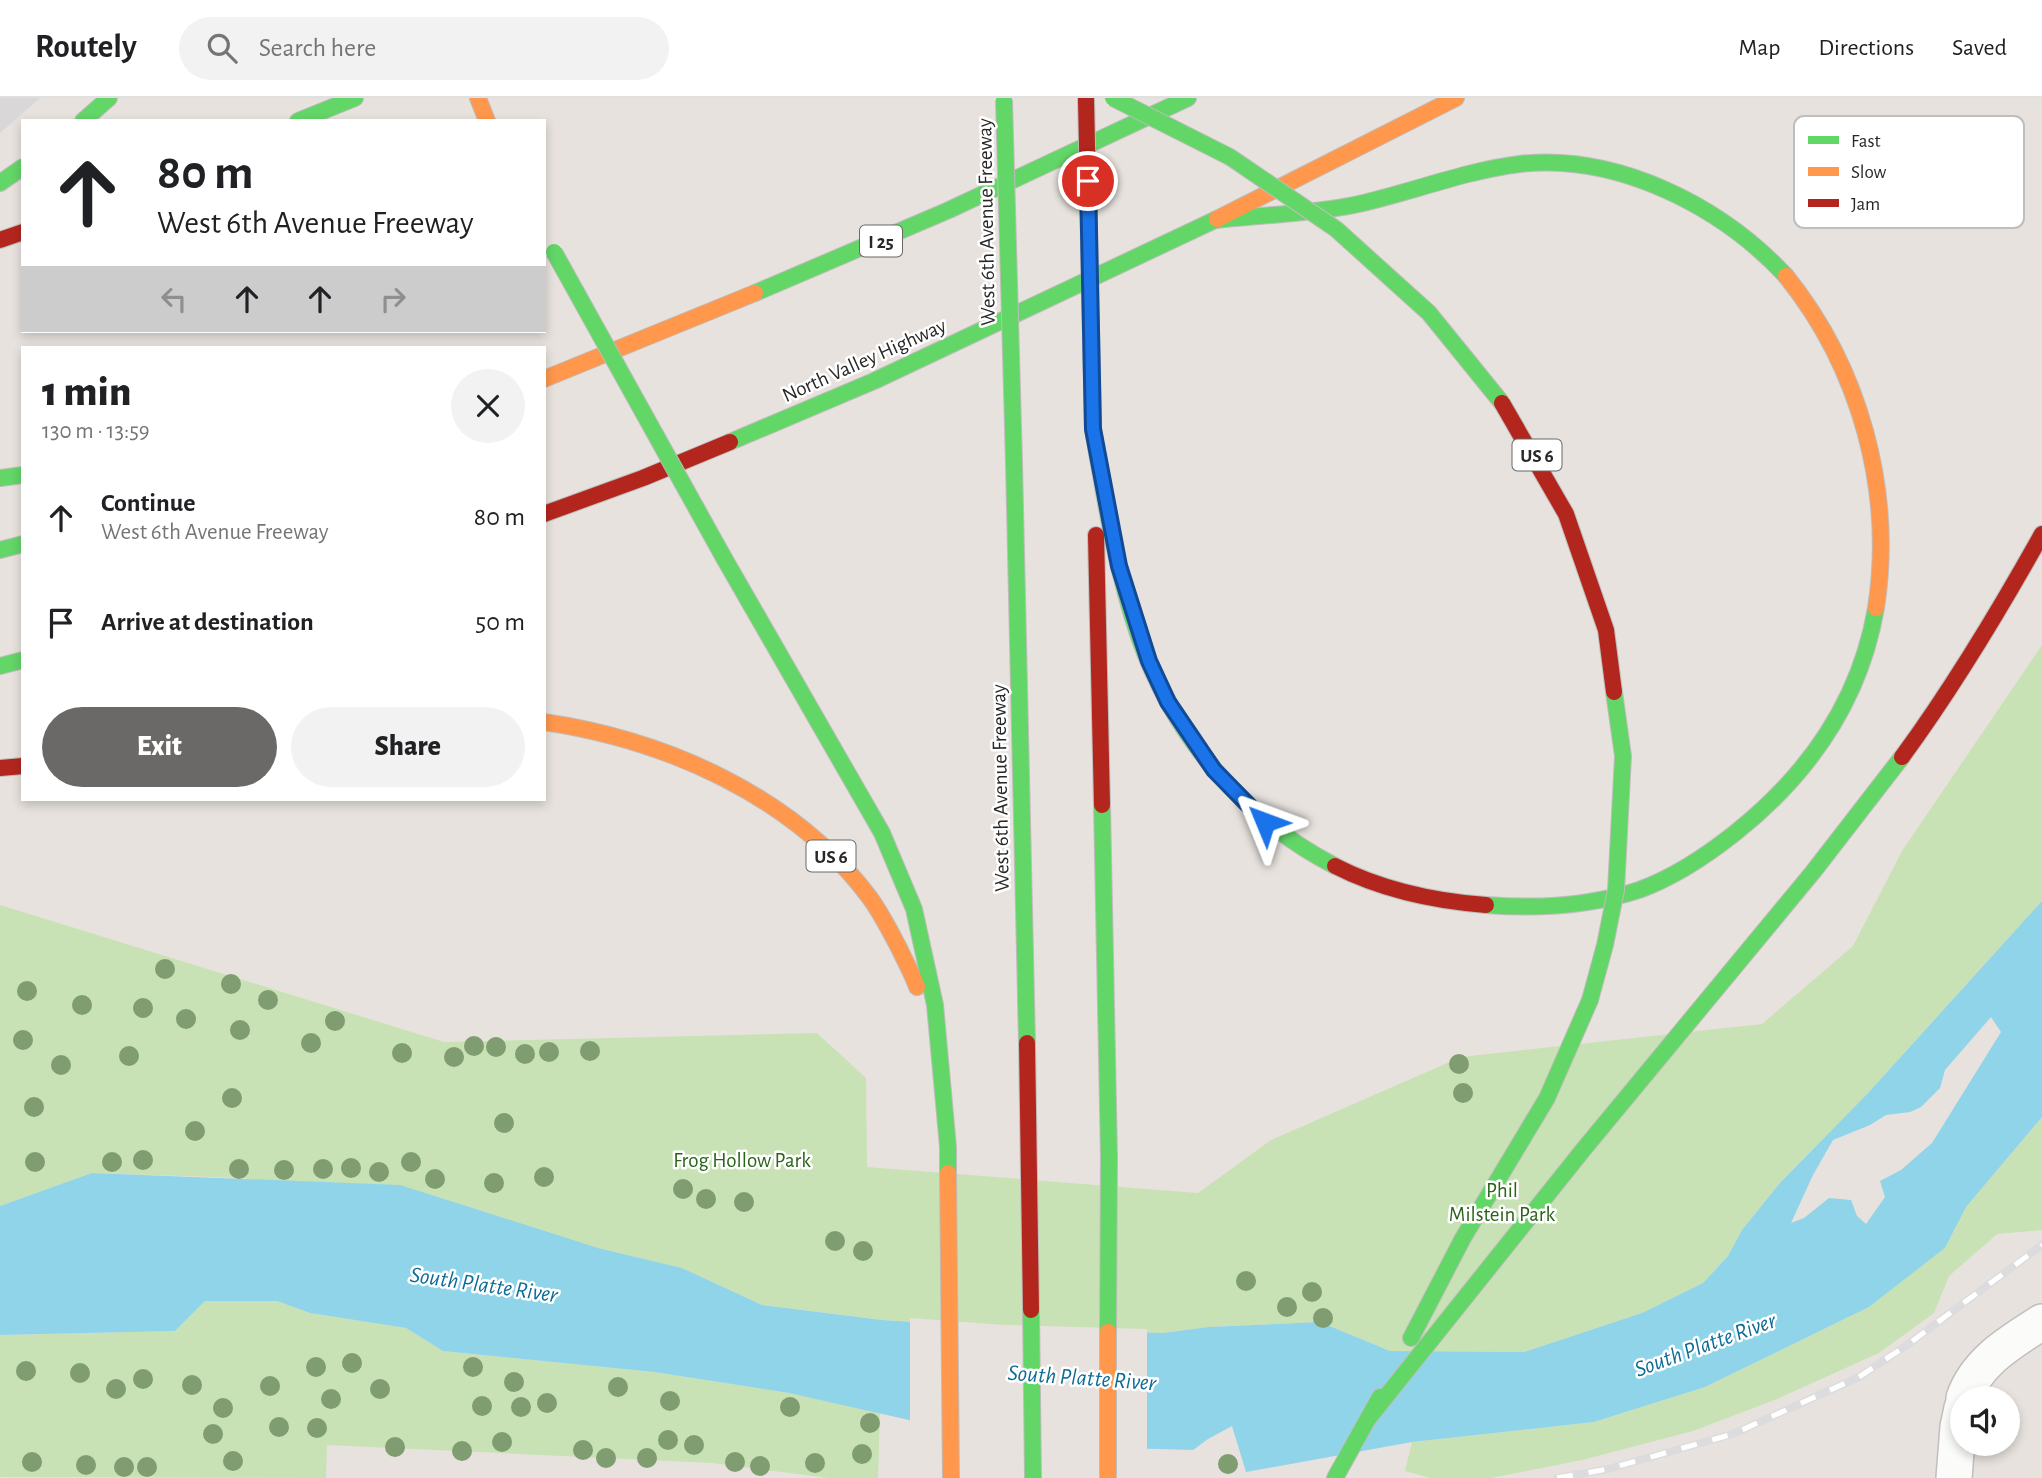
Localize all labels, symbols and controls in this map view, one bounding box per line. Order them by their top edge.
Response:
search box [179,17,669,80]
icon: search [203,29,241,67]
text: Routely [35,31,137,64]
text: Search here [259,35,376,61]
text: Map [1738,36,1780,60]
text: Directions [1818,36,1914,60]
text: Saved [1952,36,2007,60]
legend [1794,116,2024,228]
street label: West 6th Avenue Freeway [974,118,999,326]
text: Fast [1851,132,1881,151]
icon: ahead [42,147,133,238]
text: 80 m [157,149,254,198]
pin [1058,151,1118,211]
icon: arrive [1069,162,1107,200]
text: Slow [1851,163,1887,182]
text: Jam [1851,195,1880,214]
text: West 6th Avenue Freeway [157,207,474,239]
road number: I 25 [860,225,902,256]
icon: left [155,280,193,318]
icon: ahead [228,280,266,318]
icon: ahead [301,280,339,318]
icon: right [374,280,412,318]
street label: North Valley Highway [779,315,949,406]
button: close [451,369,525,443]
text: 1 min [42,371,131,413]
text: 130 m · 13:59 [42,420,150,443]
road number: US 6 [1512,440,1562,470]
text: Continue [101,490,196,516]
icon: ahead [42,499,80,537]
text: 80 m [474,504,525,530]
text: West 6th Avenue Freeway [101,521,329,544]
icon: arrive [42,604,80,642]
text: Arrive at destination [101,609,314,635]
text: 50 m [475,609,525,635]
street label: West 6th Avenue Freeway [988,684,1013,892]
button: Exit [42,707,277,787]
button: Share [291,707,525,787]
position arrow [1228,785,1302,859]
road number: US 6 [806,841,856,872]
park label: Frog Hollow Park [673,1150,811,1171]
park label: Phil Milstein Park [1449,1180,1556,1225]
water label: South Platte River [409,1264,559,1307]
water label: South Platte River [1632,1309,1780,1382]
water label: South Platte River [1007,1362,1157,1395]
map controls [1950,1386,2020,1456]
button: sound [1950,1386,2020,1456]

